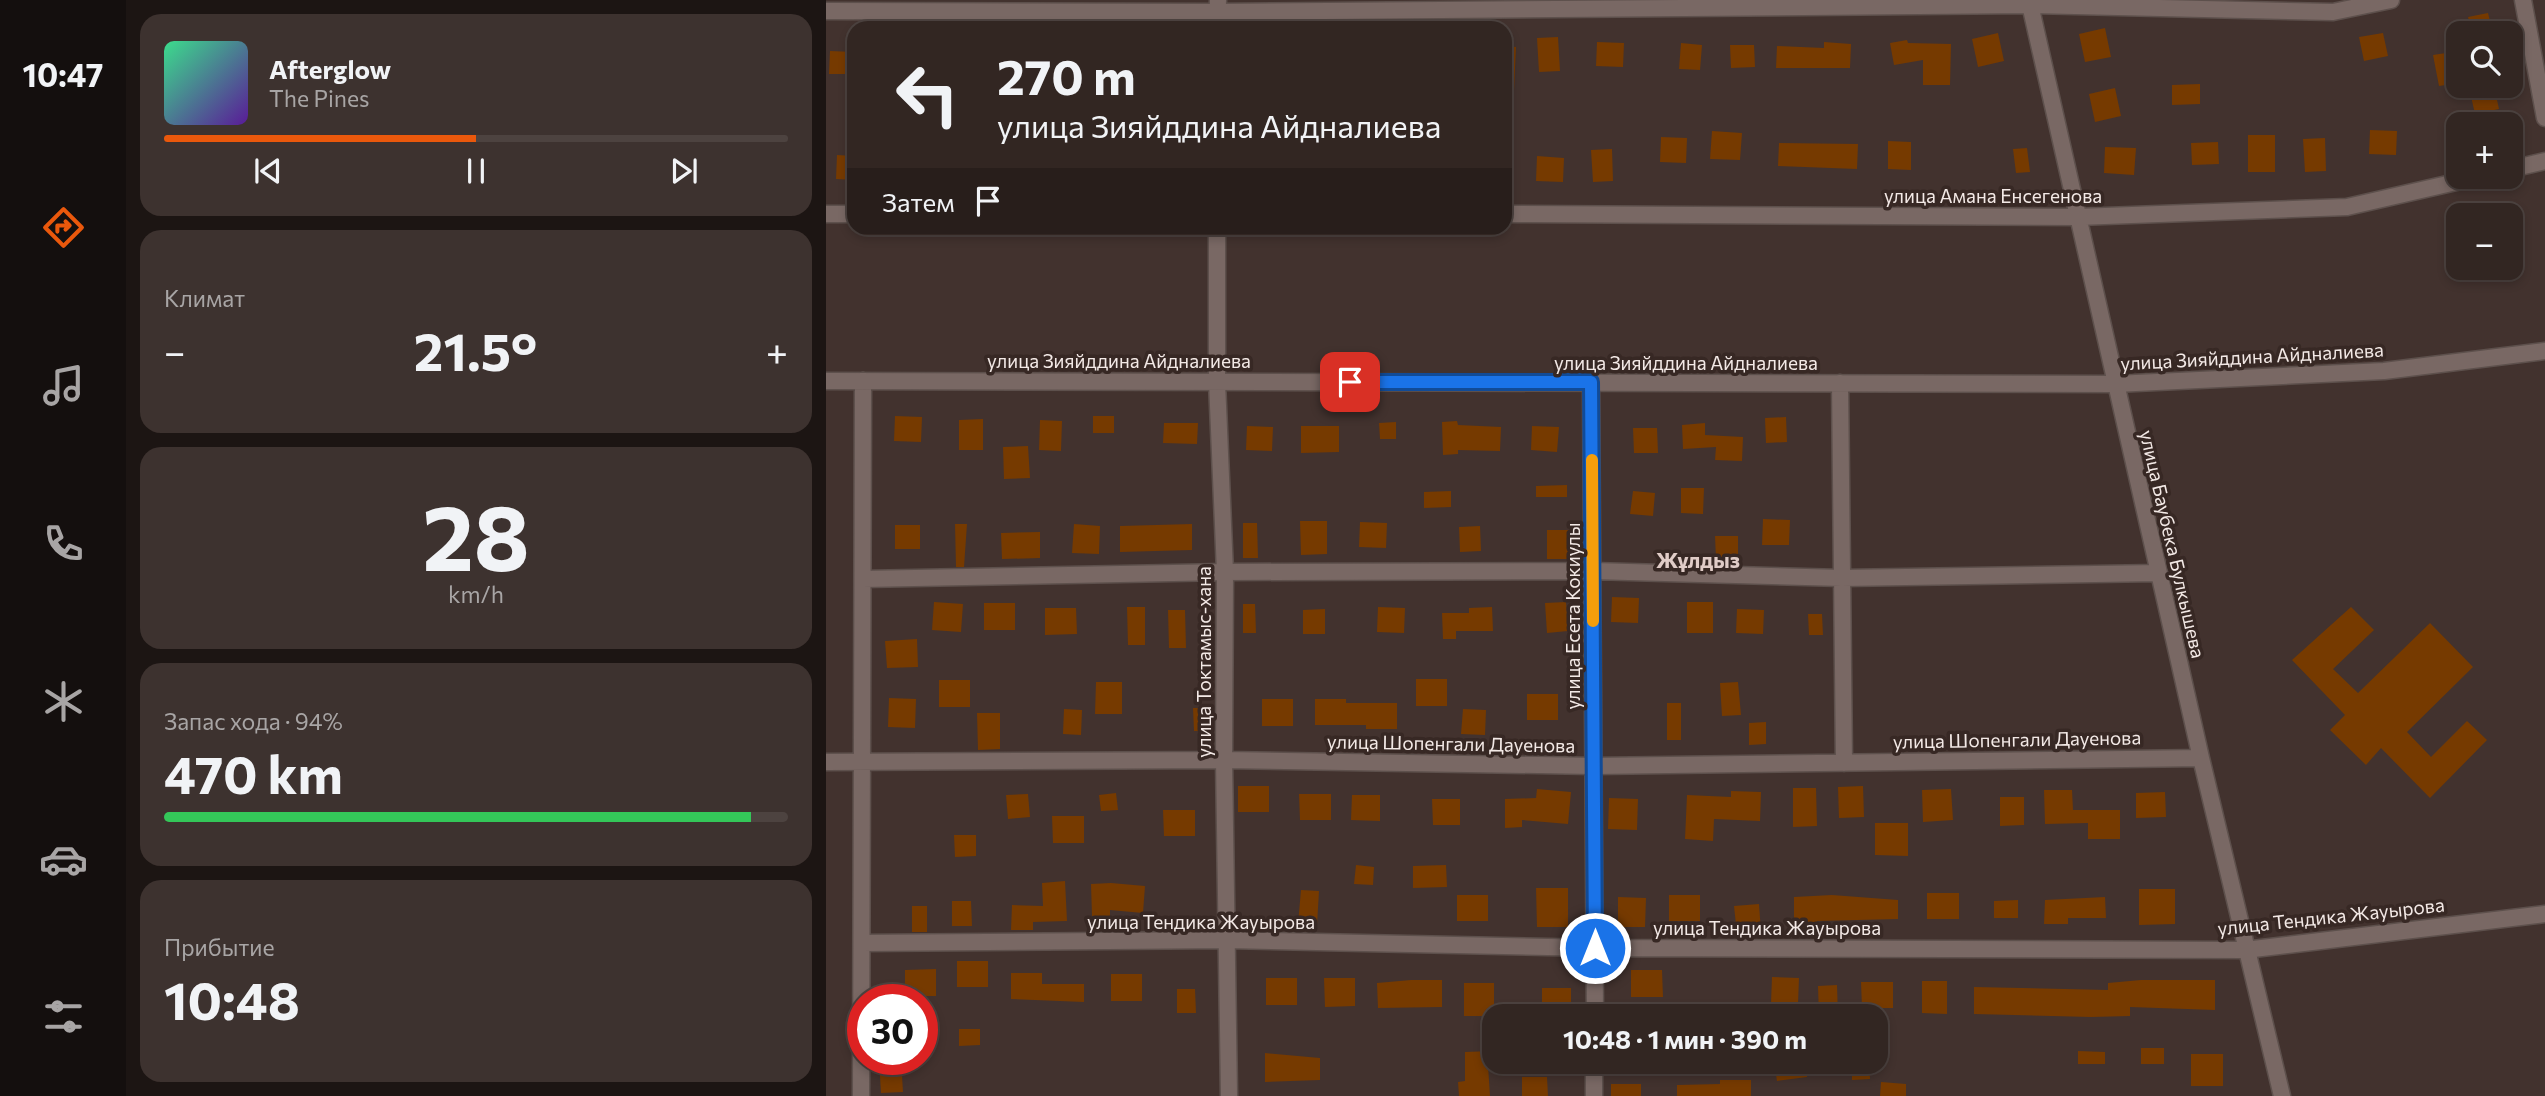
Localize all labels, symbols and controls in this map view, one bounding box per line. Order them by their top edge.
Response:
map controls [2446,21,2523,280]
button: search [2446,21,2523,98]
text: 270 m [997,45,1136,105]
icon: left [882,49,973,140]
text: Afterglow [269,53,391,84]
text: 10:47 [23,54,103,94]
text: The Pines [269,84,370,112]
text: улица Зияйддина Айдналиева [997,105,1441,145]
button: + [2446,112,2523,189]
icon: previous [249,152,287,190]
icon: pause [457,152,495,190]
icon: next [665,152,703,190]
icon: arrive [969,182,1007,220]
street label: улица Амана Енсегенова [1884,184,2102,207]
text: Затем [882,186,955,217]
icon: directions [39,203,88,252]
button: − [2446,203,2523,280]
text: Климат [164,284,245,312]
text: 21.5° [414,318,537,382]
text: − [164,327,186,374]
text: + [766,327,788,374]
street label: улица Зияйддина Айдналиева [2120,338,2384,374]
street label: улица Зияйддина Айдналиева [987,349,1251,372]
street label: улица Зияйддина Айдналиева [1554,351,1818,374]
pin [1320,352,1380,412]
icon: music [39,361,88,410]
icon: arrive [1331,363,1369,401]
street label: улица Баубека Булкышева [2136,428,2210,660]
text: 28 [422,478,530,590]
icon: phone [39,519,88,568]
street label: улица Есета Кокиулы [1561,522,1584,710]
district label: Жұлдыз [1656,547,1740,572]
street label: улица Токтамыс-хана [1192,566,1215,758]
text: km/h [448,580,504,608]
icon: climate [39,677,88,726]
text: Запас хода · 94% [164,707,343,735]
street label: улица Шопенгали Дауенова [1893,725,2141,753]
street label: улица Шопенгали Дауенова [1327,729,1575,757]
text: 470 km [164,741,343,805]
icon: car [39,835,88,884]
street label: улица Тендика Жауырова [2216,893,2446,939]
street label: улица Тендика Жауырова [1087,910,1315,933]
position arrow [1558,911,1632,985]
street label: улица Тендика Жауырова [1653,916,1881,939]
text: Прибытие [164,933,275,961]
text: 10:48 [164,967,300,1031]
speed limit sign: 30 [847,984,938,1075]
icon: filters [39,992,88,1041]
text: 10:48 · 1 мин · 390 m [1563,1023,1807,1054]

